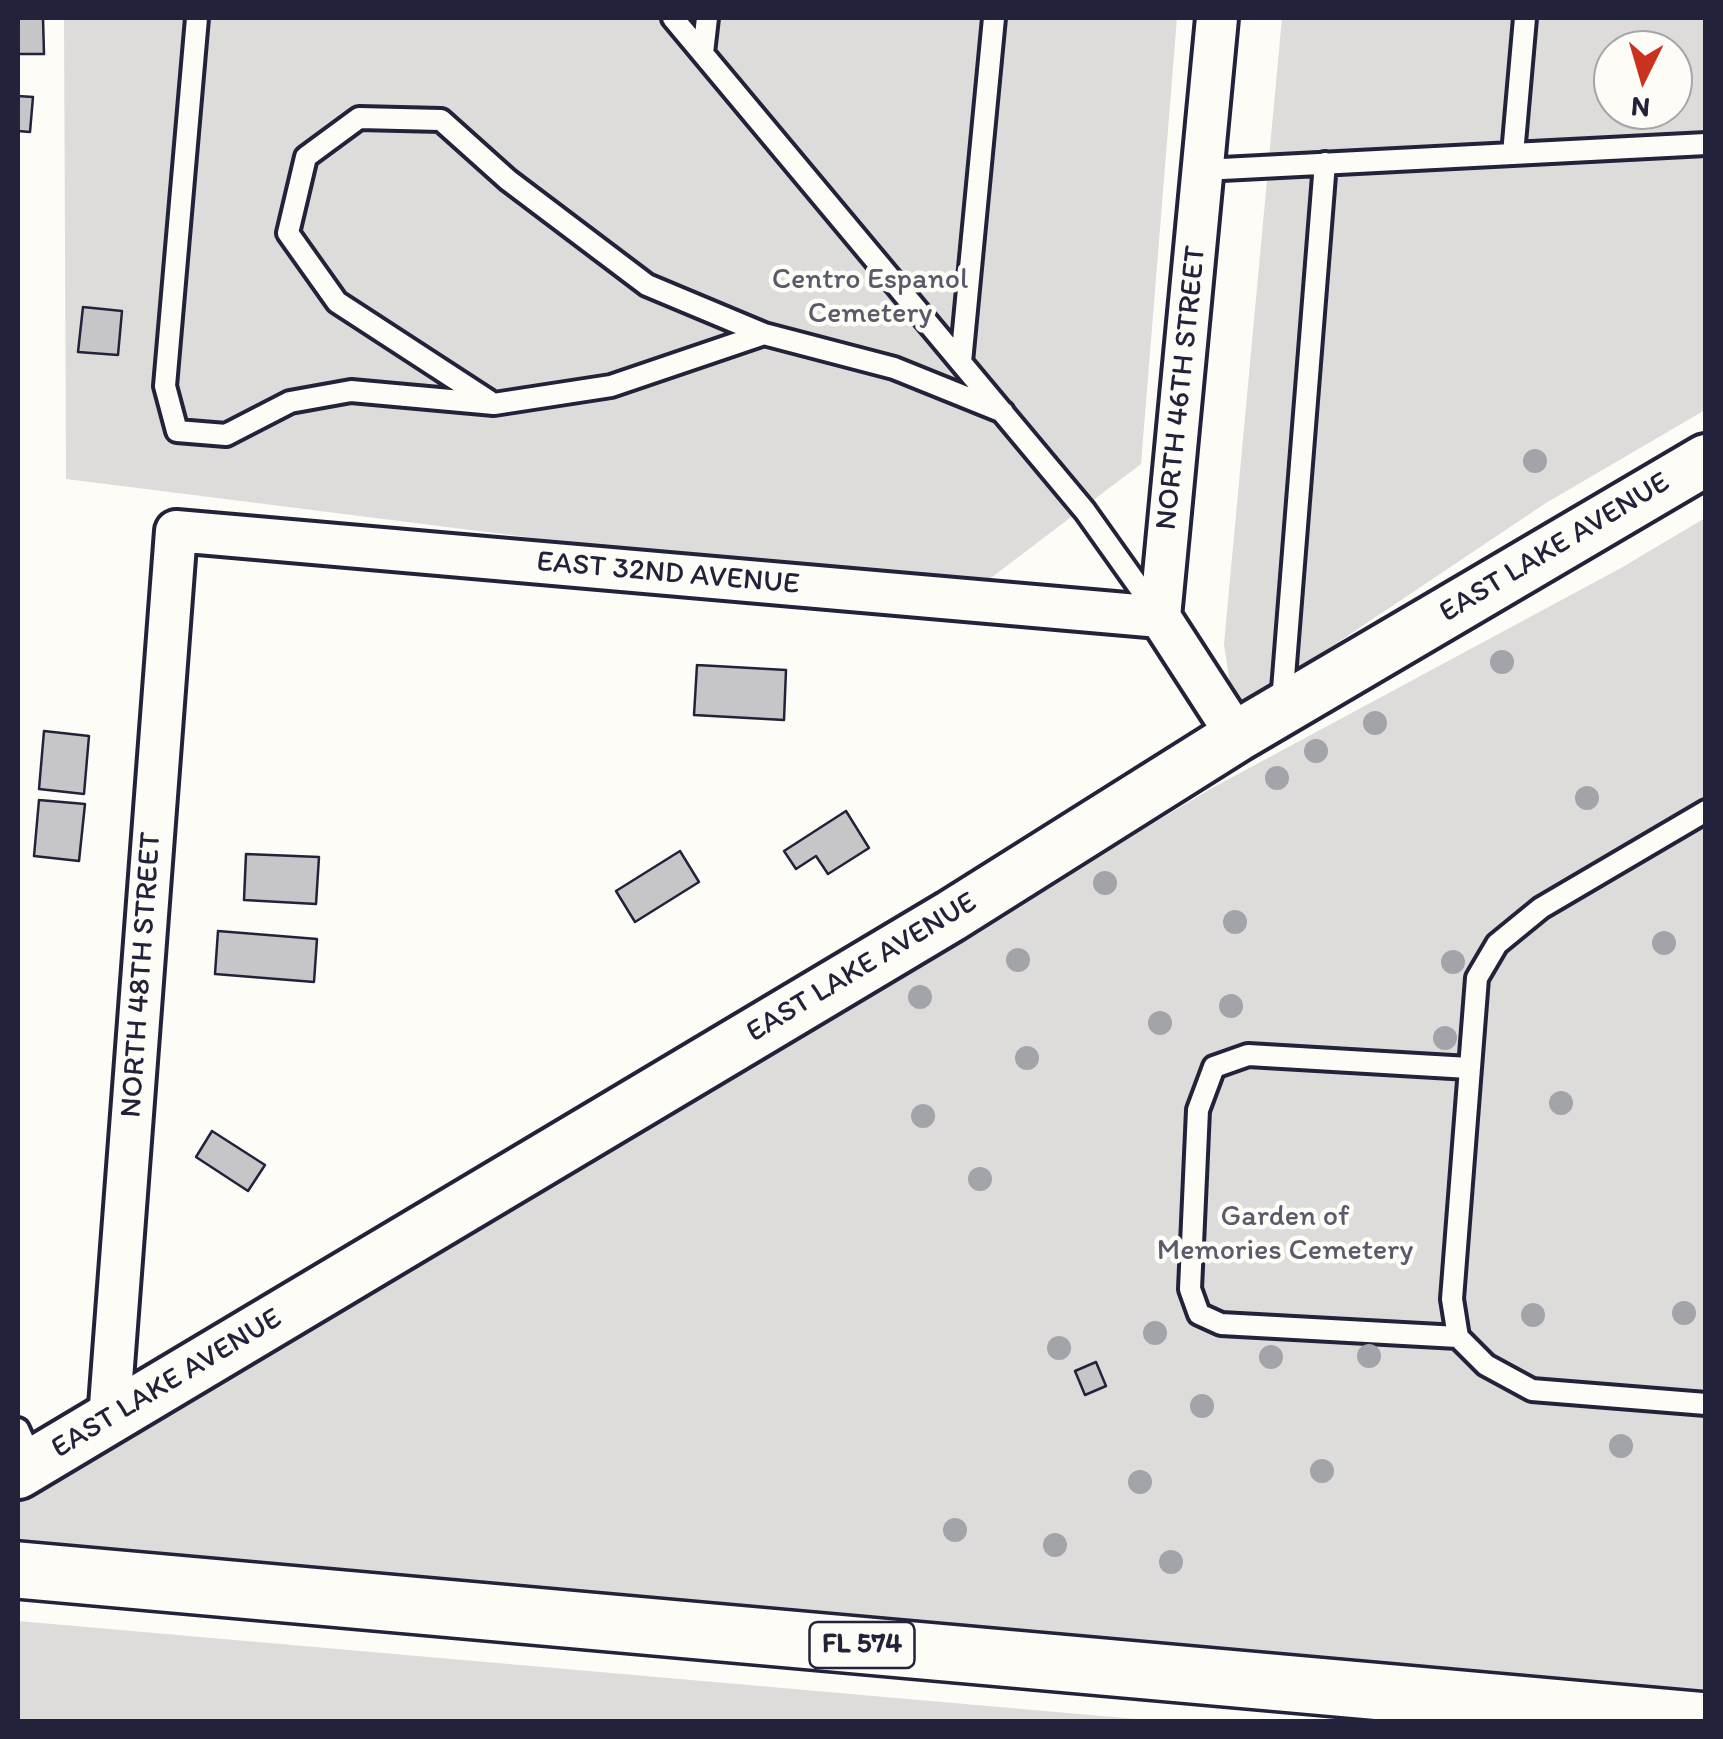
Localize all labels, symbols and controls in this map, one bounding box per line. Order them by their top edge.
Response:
north arrow [1593,30,1693,130]
text: N [1630,90,1651,126]
street label: NORTH 46TH STREET [1149,244,1215,532]
park label: Centro Espanol Cemetery [772,262,968,332]
street label: EAST LAKE AVENUE [1433,465,1677,631]
street label: EAST 32ND AVENUE [535,545,801,603]
street label: NORTH 48TH STREET [114,831,170,1119]
street label: EAST LAKE AVENUE [740,885,984,1051]
park label: Garden of Memories Cemetery [1157,1199,1413,1270]
street label: EAST LAKE AVENUE [45,1301,289,1467]
road number: FL 574 [810,1622,914,1668]

